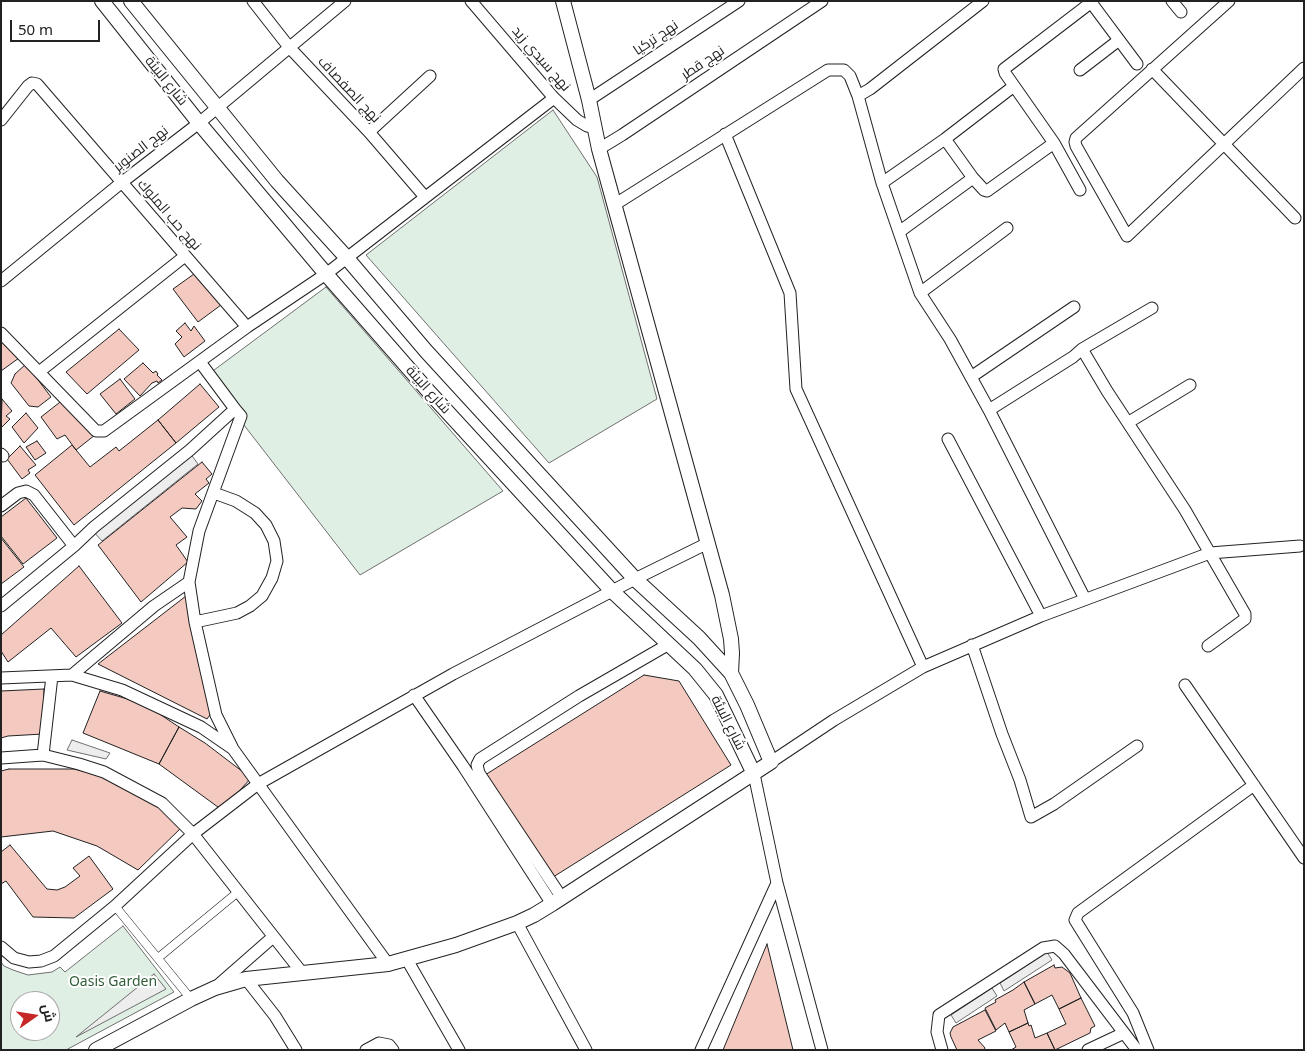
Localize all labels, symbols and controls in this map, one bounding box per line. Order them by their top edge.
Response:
scale bar [12,10,102,42]
street label: نهج تركيا [630,17,682,59]
text: 50 m [18,19,53,39]
street label: نهج سيدي زيد [508,23,574,95]
street label: نهج قطر [678,42,728,84]
street label: شارع البيئة [141,53,191,109]
street label: نهج الصفصاف [314,53,384,127]
street label: نهج الصنوبر [110,122,172,176]
street label: نهج حب الملوك [134,176,204,254]
street label: شارع البيئة [402,363,454,417]
street label: شارع البيئة [707,693,749,753]
park label: Oasis Garden [69,974,157,990]
north arrow [10,991,60,1041]
text: ش [38,1002,60,1024]

